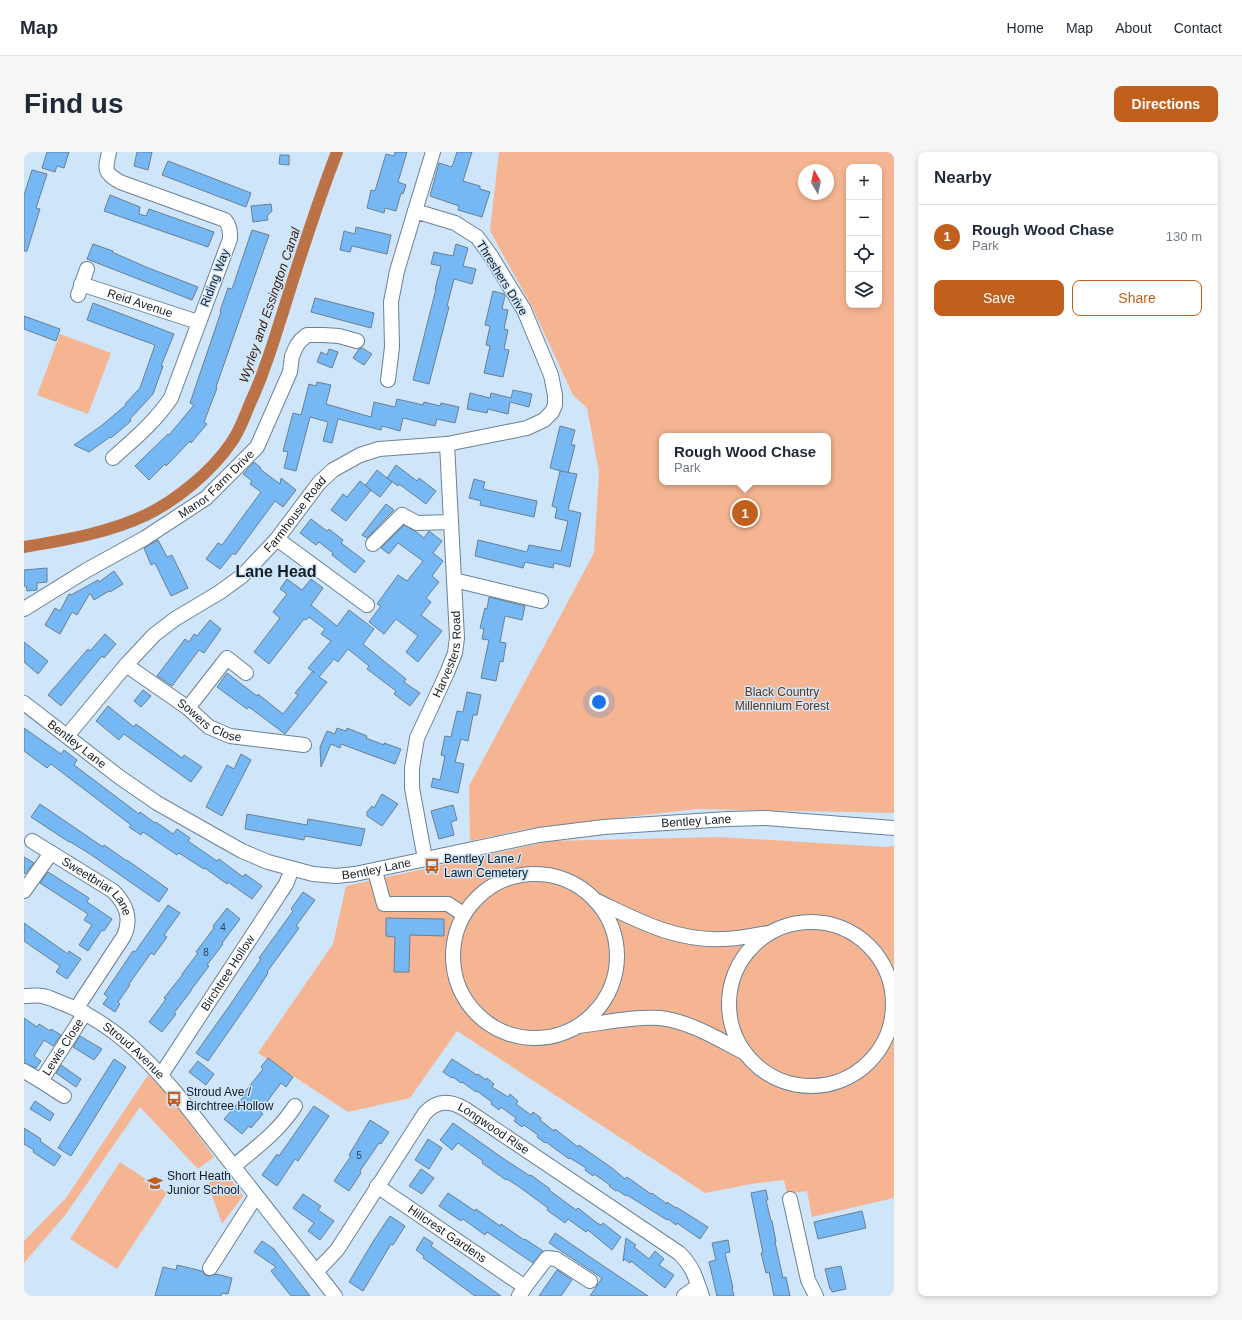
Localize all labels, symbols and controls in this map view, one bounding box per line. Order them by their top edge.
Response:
text: Map [20,17,58,38]
text: Home [1007,20,1044,36]
text: Map [1066,20,1093,36]
text: About [1115,20,1152,36]
text: Contact [1174,20,1222,36]
button: Directions [1114,86,1218,122]
text: Find us [24,88,124,119]
north arrow [798,164,834,200]
map controls [846,164,882,308]
button: + [846,164,882,200]
text: Nearby [934,168,992,187]
button: − [846,200,882,236]
text: Rough Wood Chase [972,221,1114,238]
water label: Wyrley and Essington Canal [236,224,304,385]
text: 1 [943,229,951,244]
text: 130 m [1166,229,1202,244]
button: locate [846,236,882,272]
street label: Threshers Drive [473,238,531,318]
text: Park [972,238,999,253]
street label: Riding Way [198,247,232,309]
button: layers [846,272,882,308]
button: Save [934,280,1064,316]
button: Share [1072,280,1202,316]
street label: Reid Avenue [105,286,175,320]
popup [659,433,831,485]
text: Rough Wood Chase [674,443,816,460]
street label: Manor Farm Drive [176,447,257,521]
text: Park [674,460,701,475]
street label: Farmhouse Road [261,473,329,555]
pin: 1 [732,498,758,528]
district label: Lane Head [236,563,316,580]
street label: Harvesters Road [430,610,464,700]
park label: Black Country Millennium Forest [735,685,830,713]
your location [589,692,609,712]
street label: Sowers Close [175,696,243,744]
street label: Bentley Lane [45,717,109,771]
street label: Bentley Lane [661,812,732,830]
place label: Bentley Lane / Lawn Cemetery [444,852,528,880]
street label: Sweetbriar Lane [59,854,134,917]
street label: Bentley Lane [341,855,413,882]
bus stop icon: Bentley Lane / Lawn Cemetery [423,857,441,875]
house number: 4 [220,922,226,933]
street label: Birchtree Hollow [198,932,258,1013]
house number: 8 [203,947,209,958]
street label: Lewis Close [39,1016,87,1078]
street label: Stroud Avenue [100,1019,168,1082]
place label: Stroud Ave / Birchtree Hollow [186,1085,274,1113]
bus stop icon: Stroud Ave / Birchtree Hollow [165,1090,183,1108]
street label: Longwood Rise [456,1099,532,1157]
house number: 5 [356,1150,362,1161]
place label: Short Heath Junior School [167,1169,240,1197]
school or university icon: Short Heath Junior School [146,1174,164,1192]
street label: Hillcrest Gardens [405,1202,489,1266]

